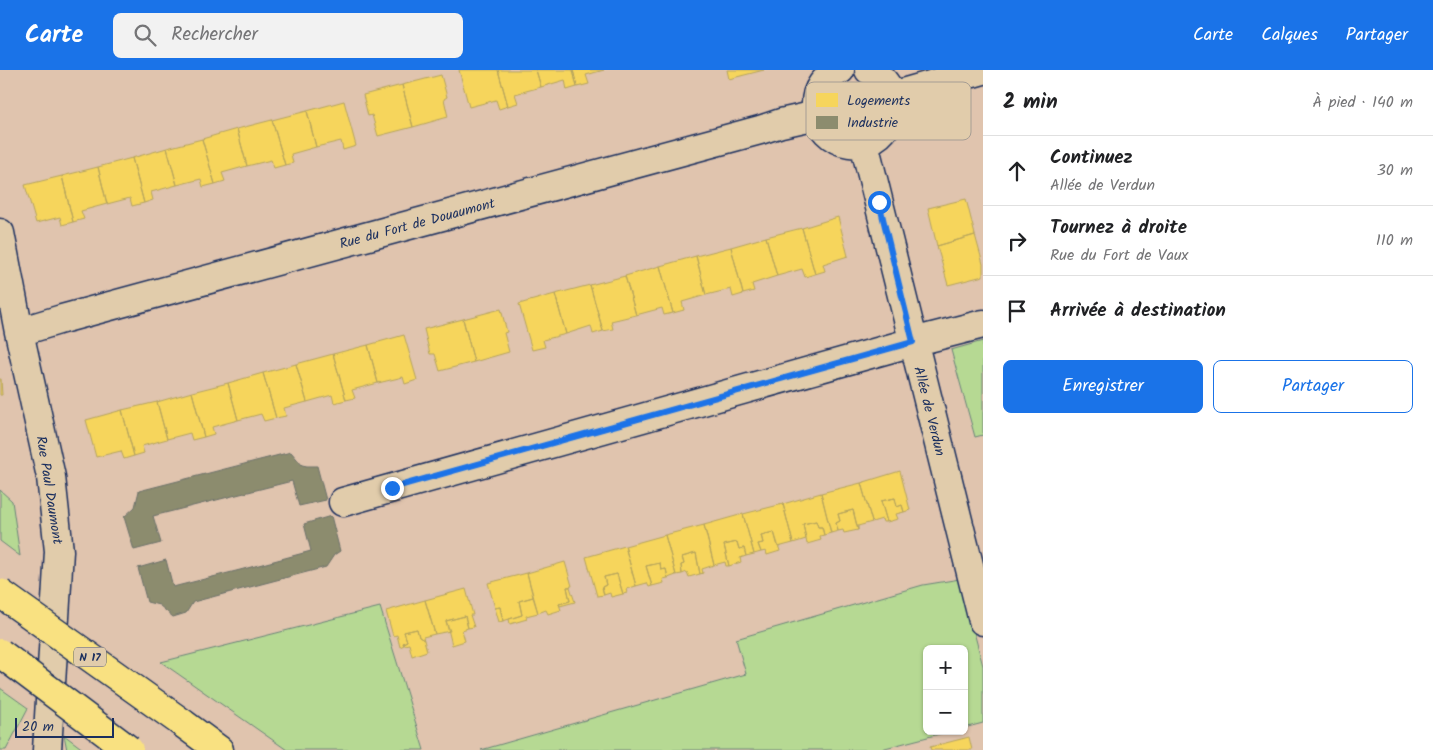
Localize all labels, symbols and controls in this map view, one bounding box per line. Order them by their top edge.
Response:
search box [113,13,463,58]
text: Carte [25,16,83,55]
text: Rechercher [171,20,258,50]
icon: search [131,21,159,49]
text: Carte [1193,21,1233,50]
text: Calques [1261,21,1318,50]
text: Partager [1346,21,1408,50]
legend [806,82,971,140]
text: 2 min [1003,86,1058,119]
text: Logements [847,90,910,112]
text: À pied · 140 m [1313,90,1413,115]
text: Industrie [847,112,899,134]
text: Continuez [1050,143,1133,173]
icon: ahead [1003,157,1031,185]
text: 30 m [1377,158,1413,183]
text: Allée de Verdun [1050,173,1155,198]
route start [868,191,891,214]
street label: Rue du Fort de Douaumont [337,192,498,255]
text: Tournez à droite [1050,213,1187,243]
icon: right [1003,227,1031,255]
text: 110 m [1376,228,1413,253]
text: Rue du Fort de Vaux [1050,243,1188,268]
text: Arrivée à destination [1050,296,1226,326]
icon: arrive [1003,297,1031,325]
button: Enregistrer [1003,360,1203,413]
button: Partager [1213,360,1413,413]
street label: Allée de Verdun [907,364,951,458]
street label: Rue Paul Daumont [30,434,69,547]
route end [381,477,404,500]
map controls [923,645,968,735]
button: + [923,645,968,690]
road number: N 17 [74,648,106,666]
button: − [923,690,968,735]
scale bar [15,715,114,738]
text: 20 m [22,716,54,738]

